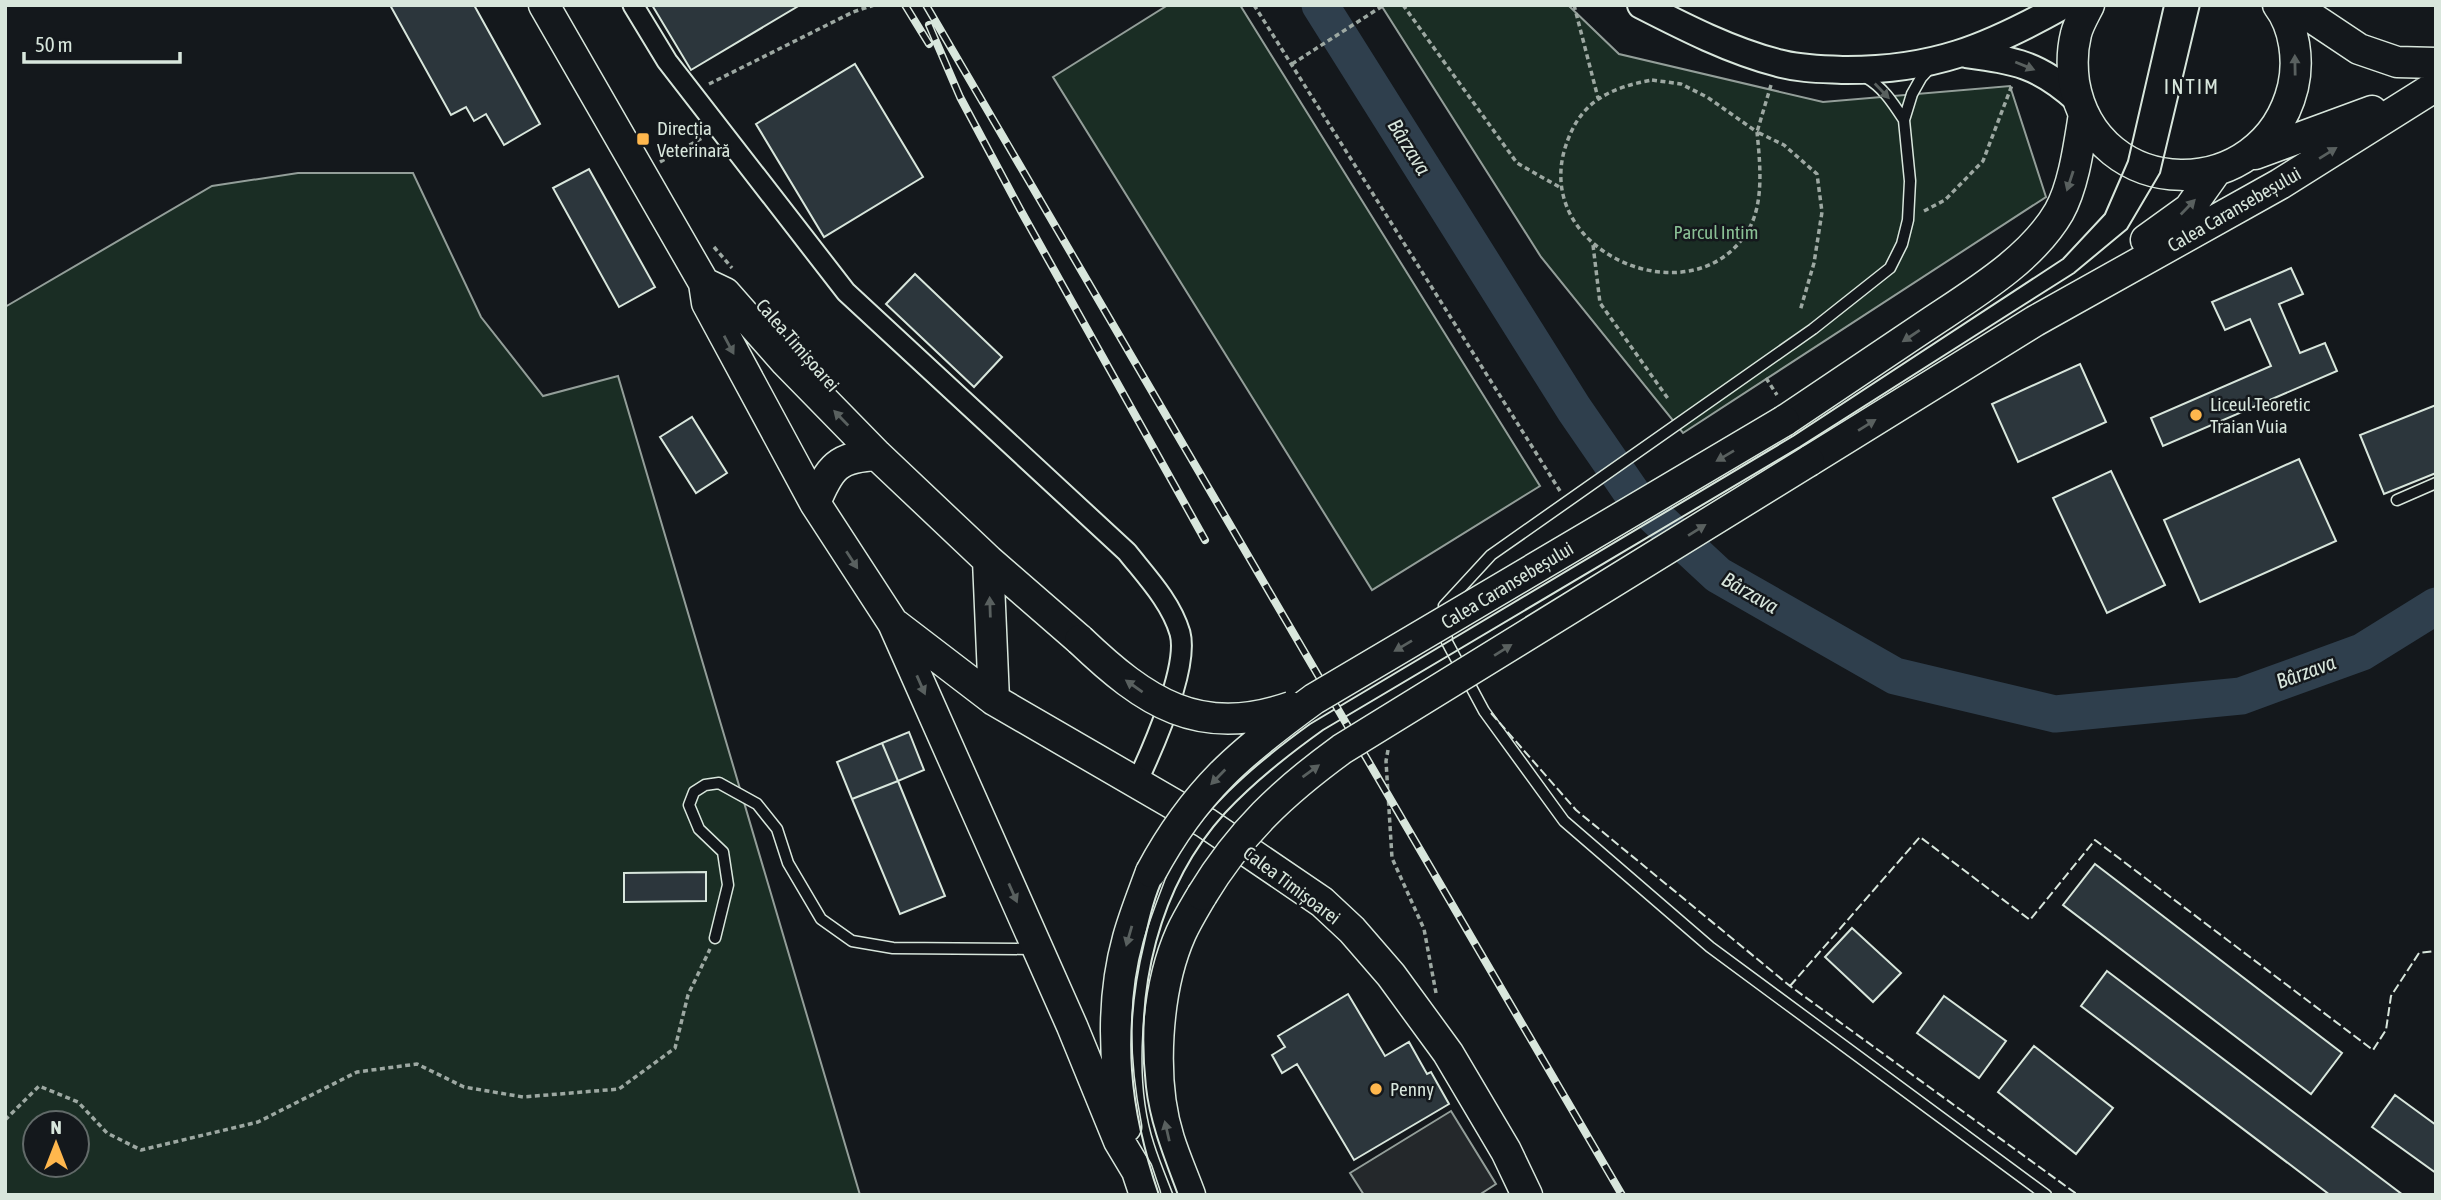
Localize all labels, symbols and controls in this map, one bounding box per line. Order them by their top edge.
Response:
scale bar [24,21,180,65]
text: 50 m [35,32,73,56]
one-way arrow [2289,54,2301,76]
one-way arrow [2015,60,2036,71]
district label: INTIM [2164,74,2220,98]
one-way arrow [1874,82,1891,99]
water label: Bârzava [1383,114,1436,179]
place label: Direcția Veterinară [657,117,730,161]
marker: Direcția Veterinară [635,131,651,147]
one-way arrow [2319,147,2338,160]
street label: Calea Caransebeșului [2163,162,2305,256]
one-way arrow [2064,170,2074,191]
one-way arrow [2179,199,2196,216]
park label: Parcul Intim [1674,221,1758,243]
street label: Calea Timișoarei [752,294,844,396]
one-way arrow [1901,329,1921,342]
one-way arrow [723,336,735,356]
place label: Liceul Teoretic Traian Vuia [2210,393,2311,437]
marker: Liceul Teoretic Traian Vuia [2188,407,2204,423]
one-way arrow [834,410,850,427]
one-way arrow [1857,419,1876,432]
one-way arrow [1716,449,1735,462]
one-way arrow [1687,524,1707,537]
street label: Calea Caransebeșului [1437,537,1577,633]
one-way arrow [846,550,859,570]
water label: Bârzava [1718,566,1783,618]
one-way arrow [985,596,996,618]
one-way arrow [1393,640,1412,652]
one-way arrow [1494,643,1513,656]
water label: Bârzava [2273,649,2339,693]
one-way arrow [915,675,927,695]
one-way arrow [1125,679,1143,693]
one-way arrow [1302,765,1320,779]
one-way arrow [1210,768,1226,785]
street label: Calea Timișoarei [1239,841,1345,929]
one-way arrow [1007,883,1019,903]
one-way arrow [1123,925,1134,947]
place label: Penny [1390,1078,1434,1100]
marker: Penny [1368,1081,1384,1097]
north arrow [21,1109,91,1179]
text: N [50,1116,62,1138]
one-way arrow [1162,1119,1173,1141]

